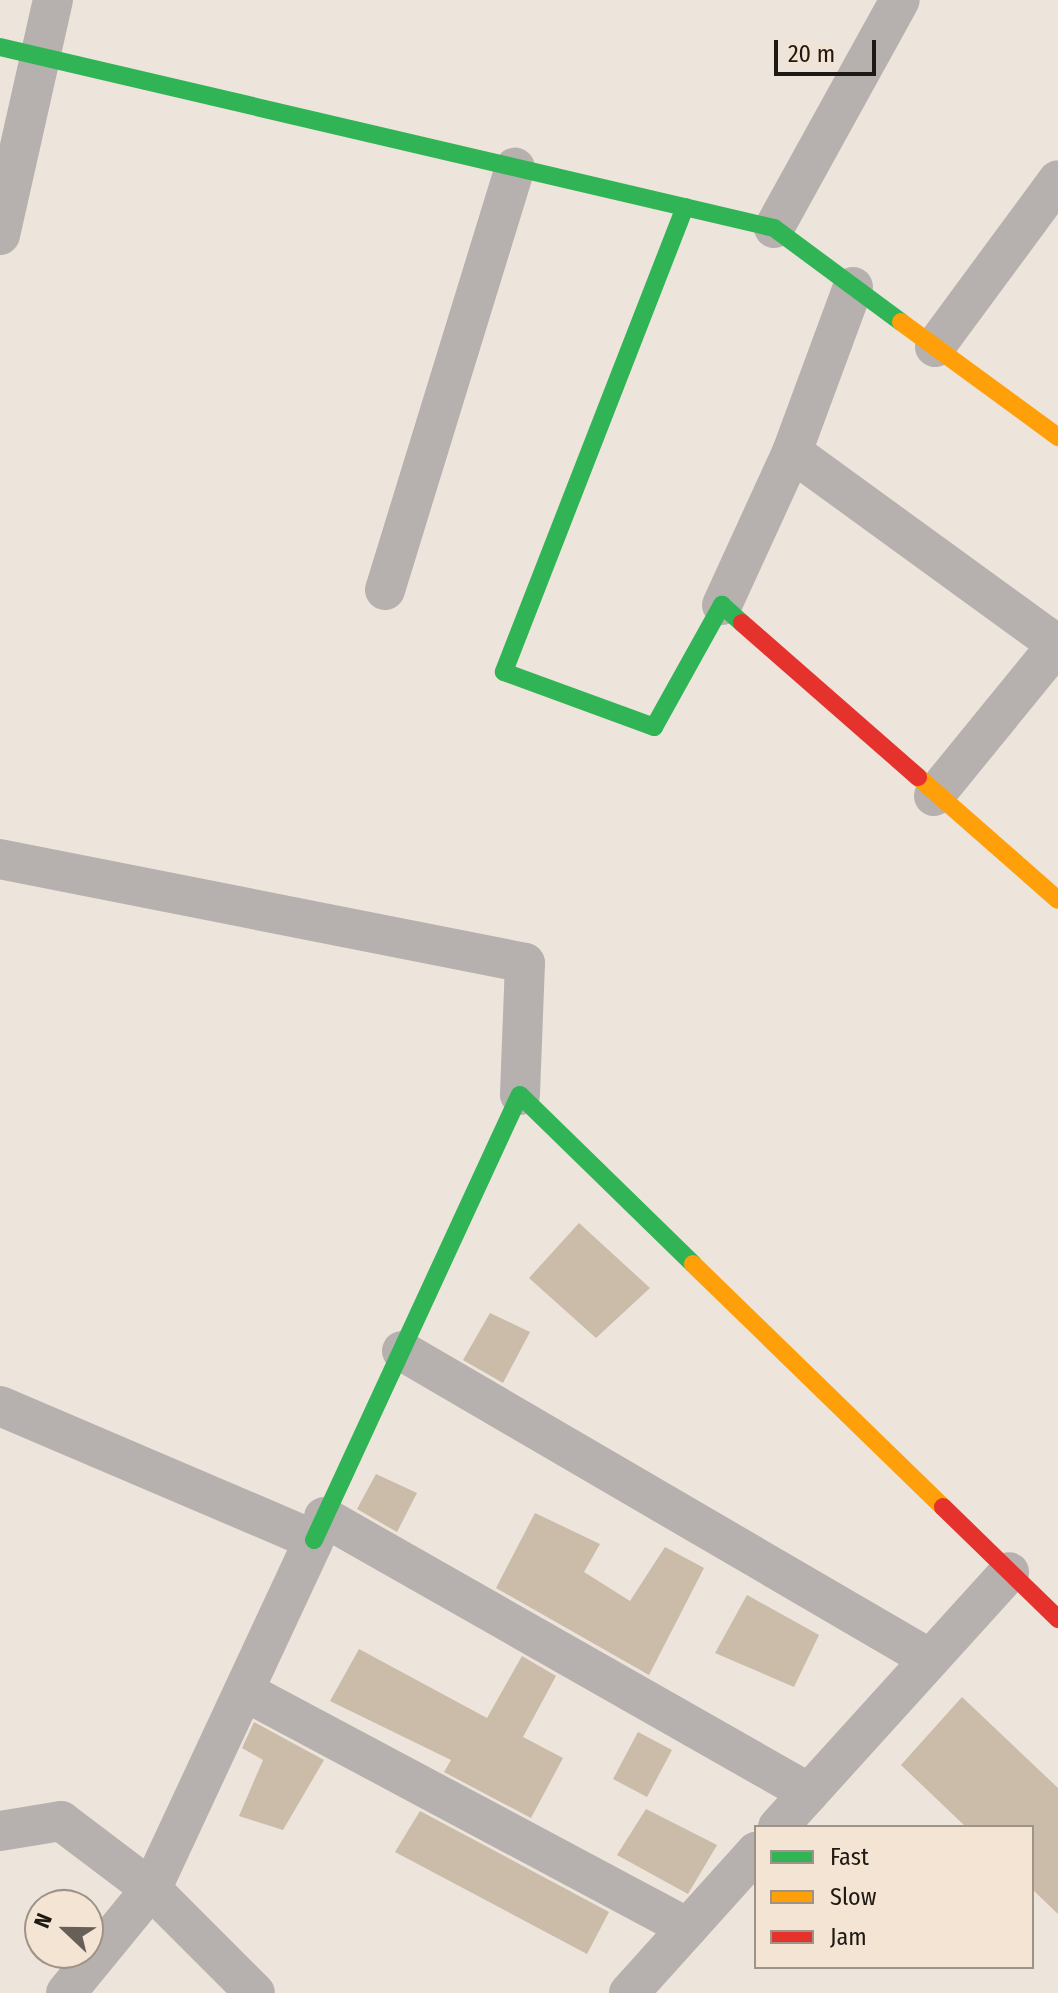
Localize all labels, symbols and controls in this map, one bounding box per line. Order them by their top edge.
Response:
scale bar [778,24,880,74]
text: 20 m [788,40,835,68]
legend [754,1825,1034,1969]
text: Fast [830,1843,869,1871]
text: Slow [830,1883,876,1911]
north arrow [24,1889,104,1969]
text: N [28,1909,58,1932]
text: Jam [830,1923,867,1951]

